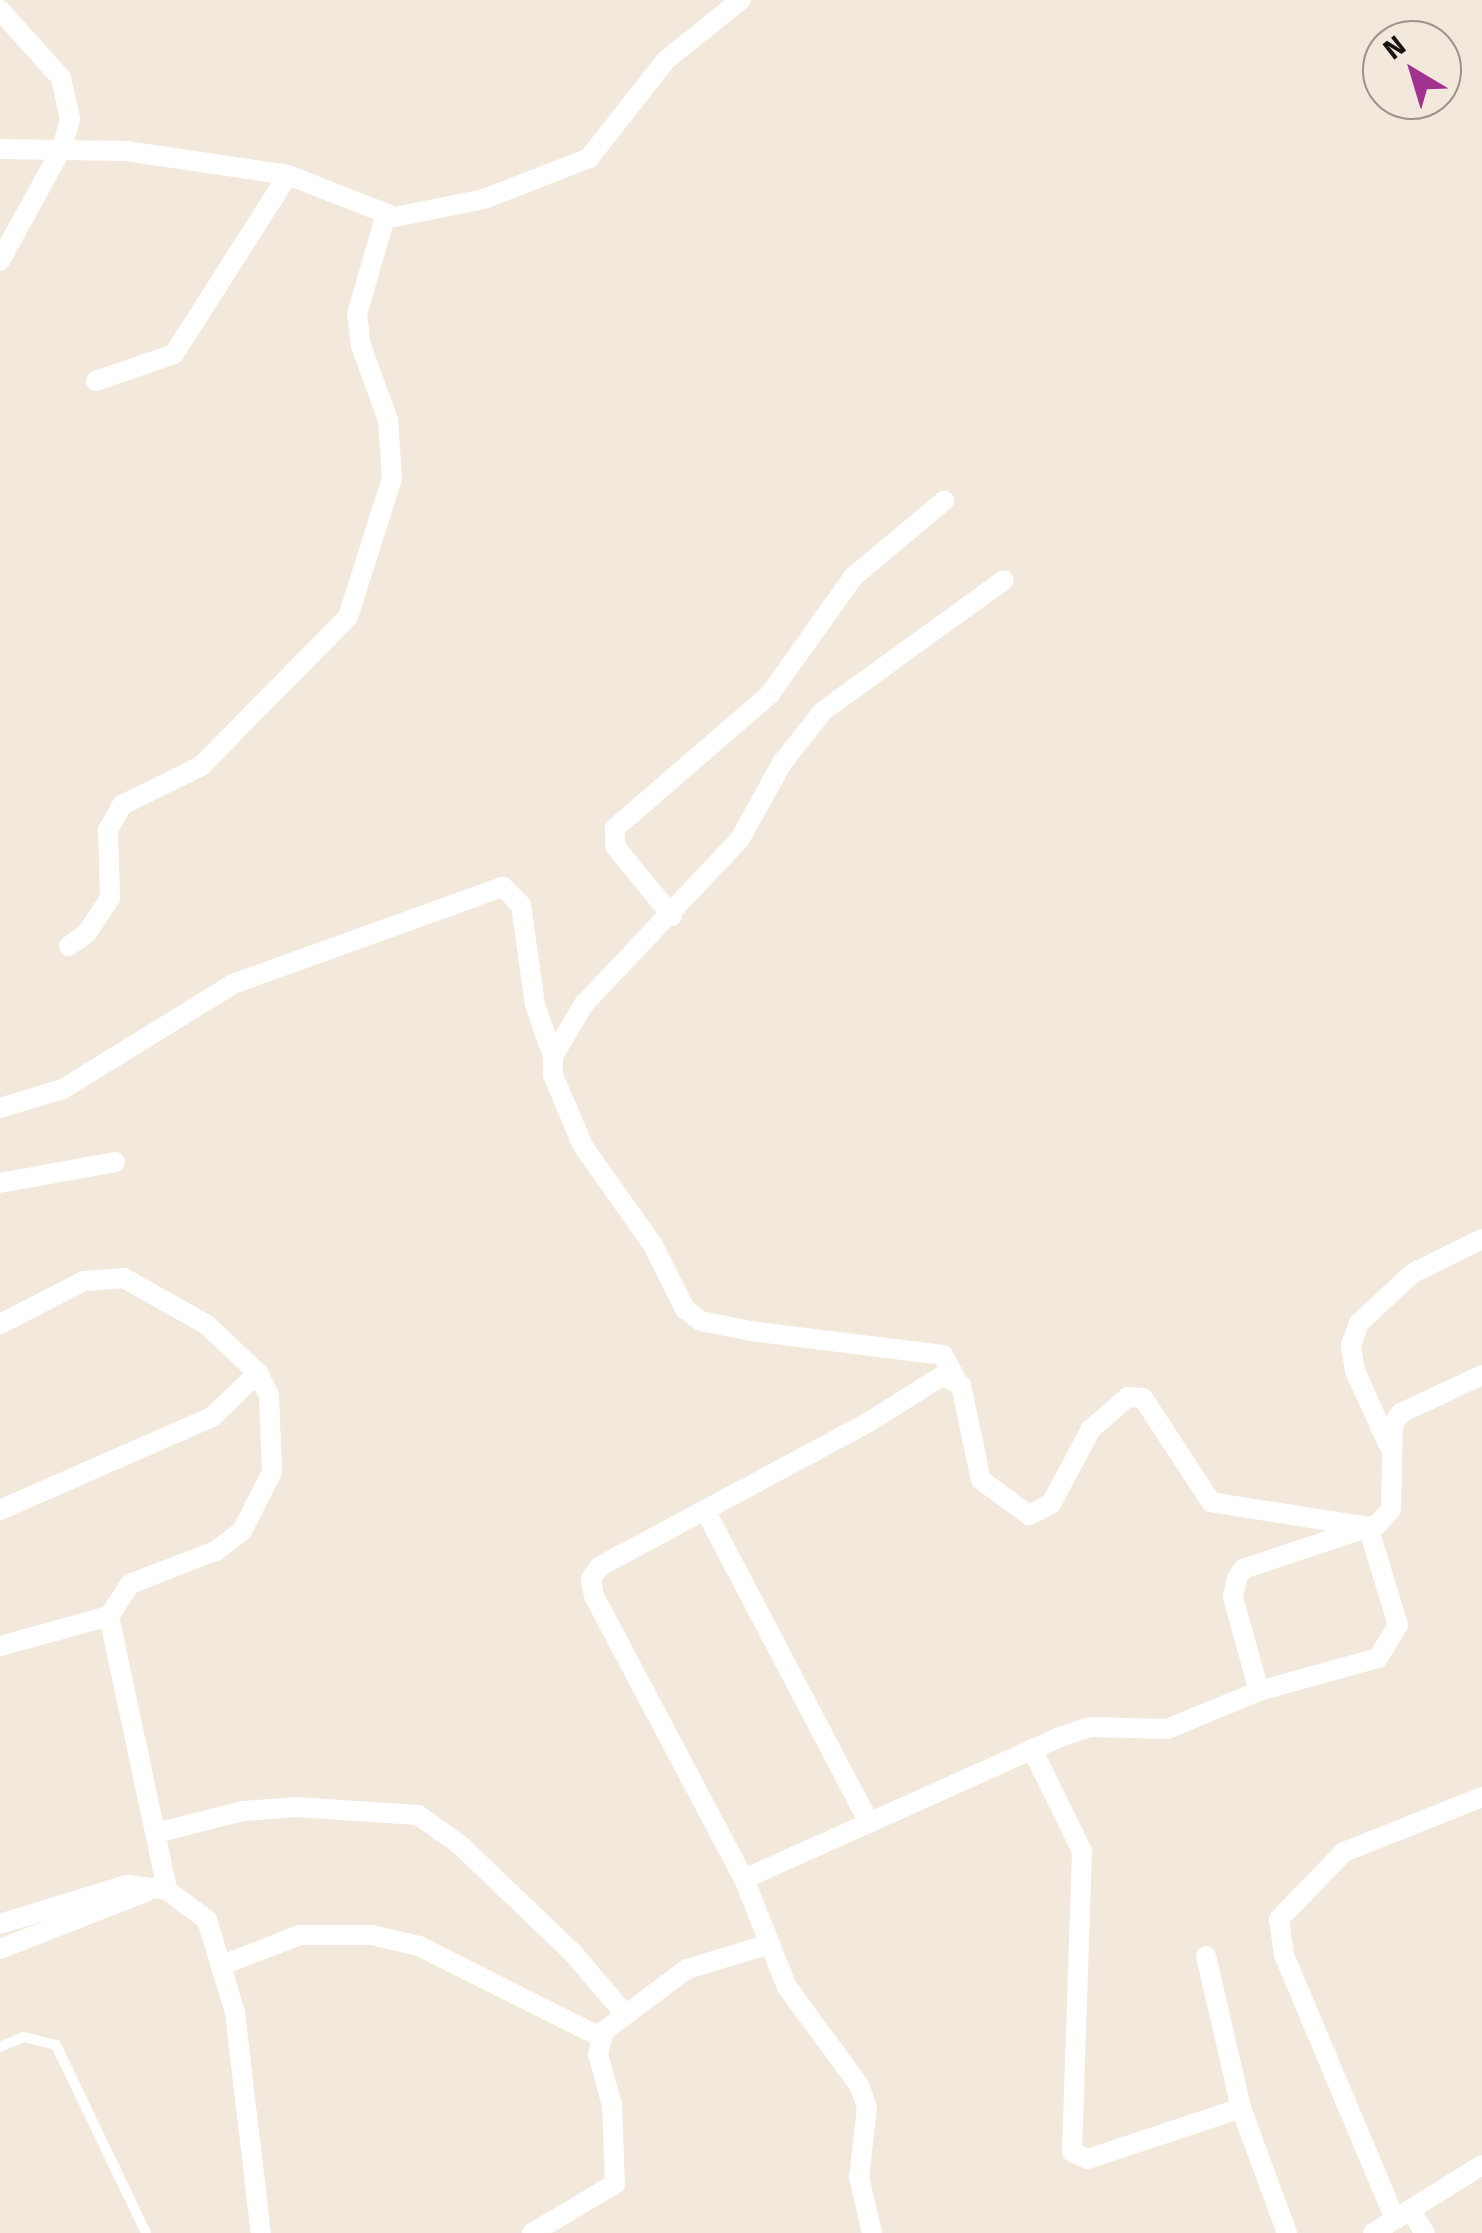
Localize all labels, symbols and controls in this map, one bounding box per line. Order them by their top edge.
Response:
north arrow [1362,20,1462,120]
text: N [1377,29,1412,66]

